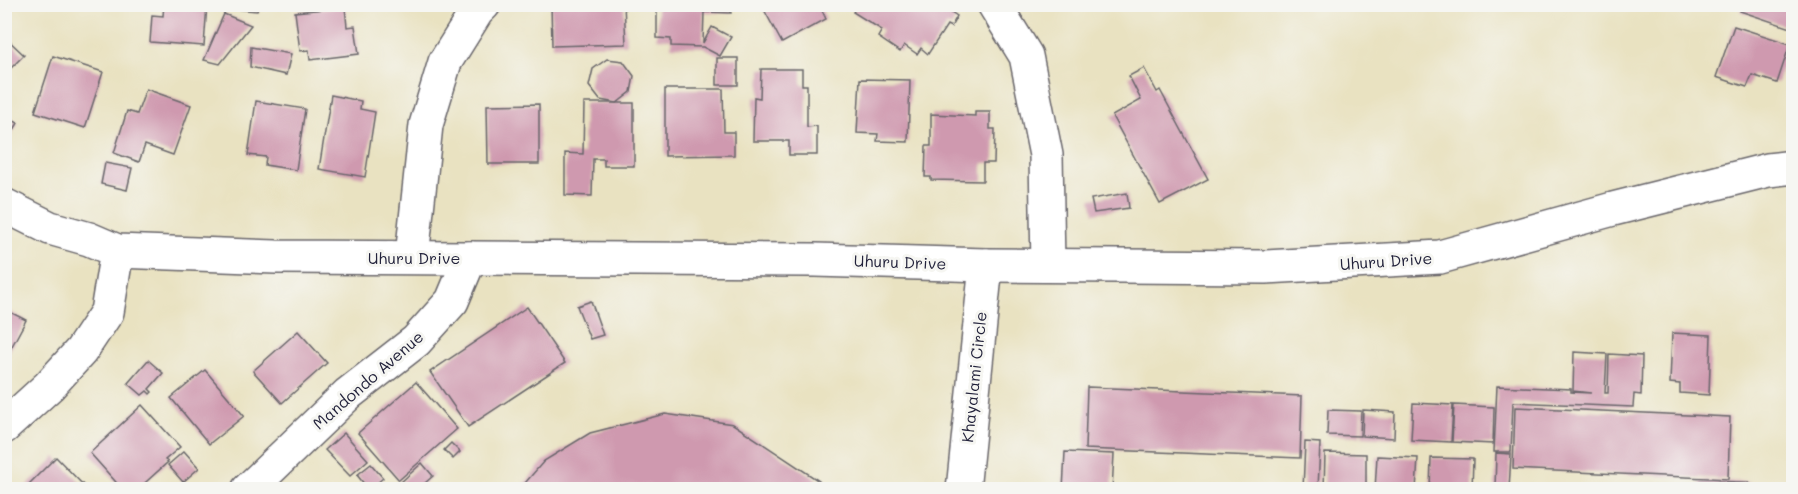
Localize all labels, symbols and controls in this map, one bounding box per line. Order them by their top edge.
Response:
street label: Uhuru Drive [368,247,460,268]
street label: Uhuru Drive [1339,247,1433,274]
street label: Uhuru Drive [853,249,947,274]
street label: Khayalami Circle [956,310,991,443]
street label: Mandondo Avenue [308,326,427,434]

